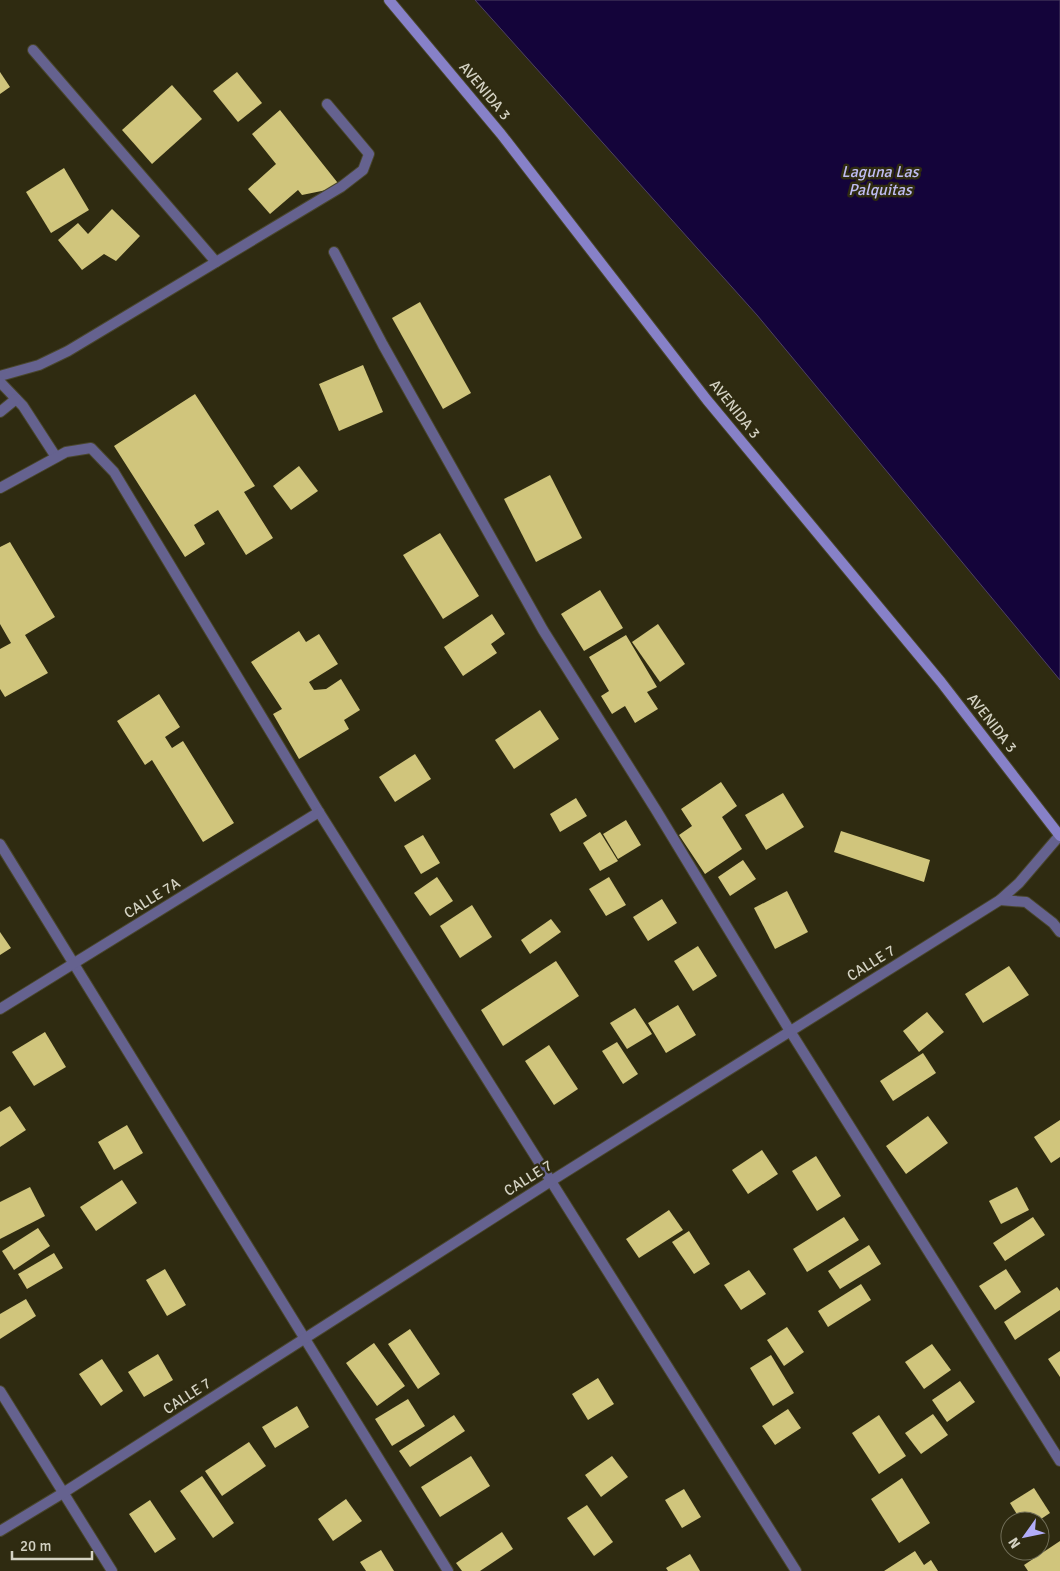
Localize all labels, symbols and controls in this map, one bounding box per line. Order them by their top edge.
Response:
street label: AVENIDA 3 [456,58,514,124]
water label: Laguna Las Palquitas [841,162,921,200]
street label: AVENIDA 3 [706,376,764,442]
street label: AVENIDA 3 [963,690,1021,756]
street label: CALLE 7A [121,874,183,922]
street label: CALLE 7 [844,941,898,985]
street label: CALLE 7 [501,1156,555,1200]
street label: CALLE 7 [160,1374,214,1418]
north arrow [1000,1511,1050,1561]
scale bar [12,1528,92,1560]
text: N [1005,1534,1024,1552]
text: 20 m [20,1537,51,1555]

